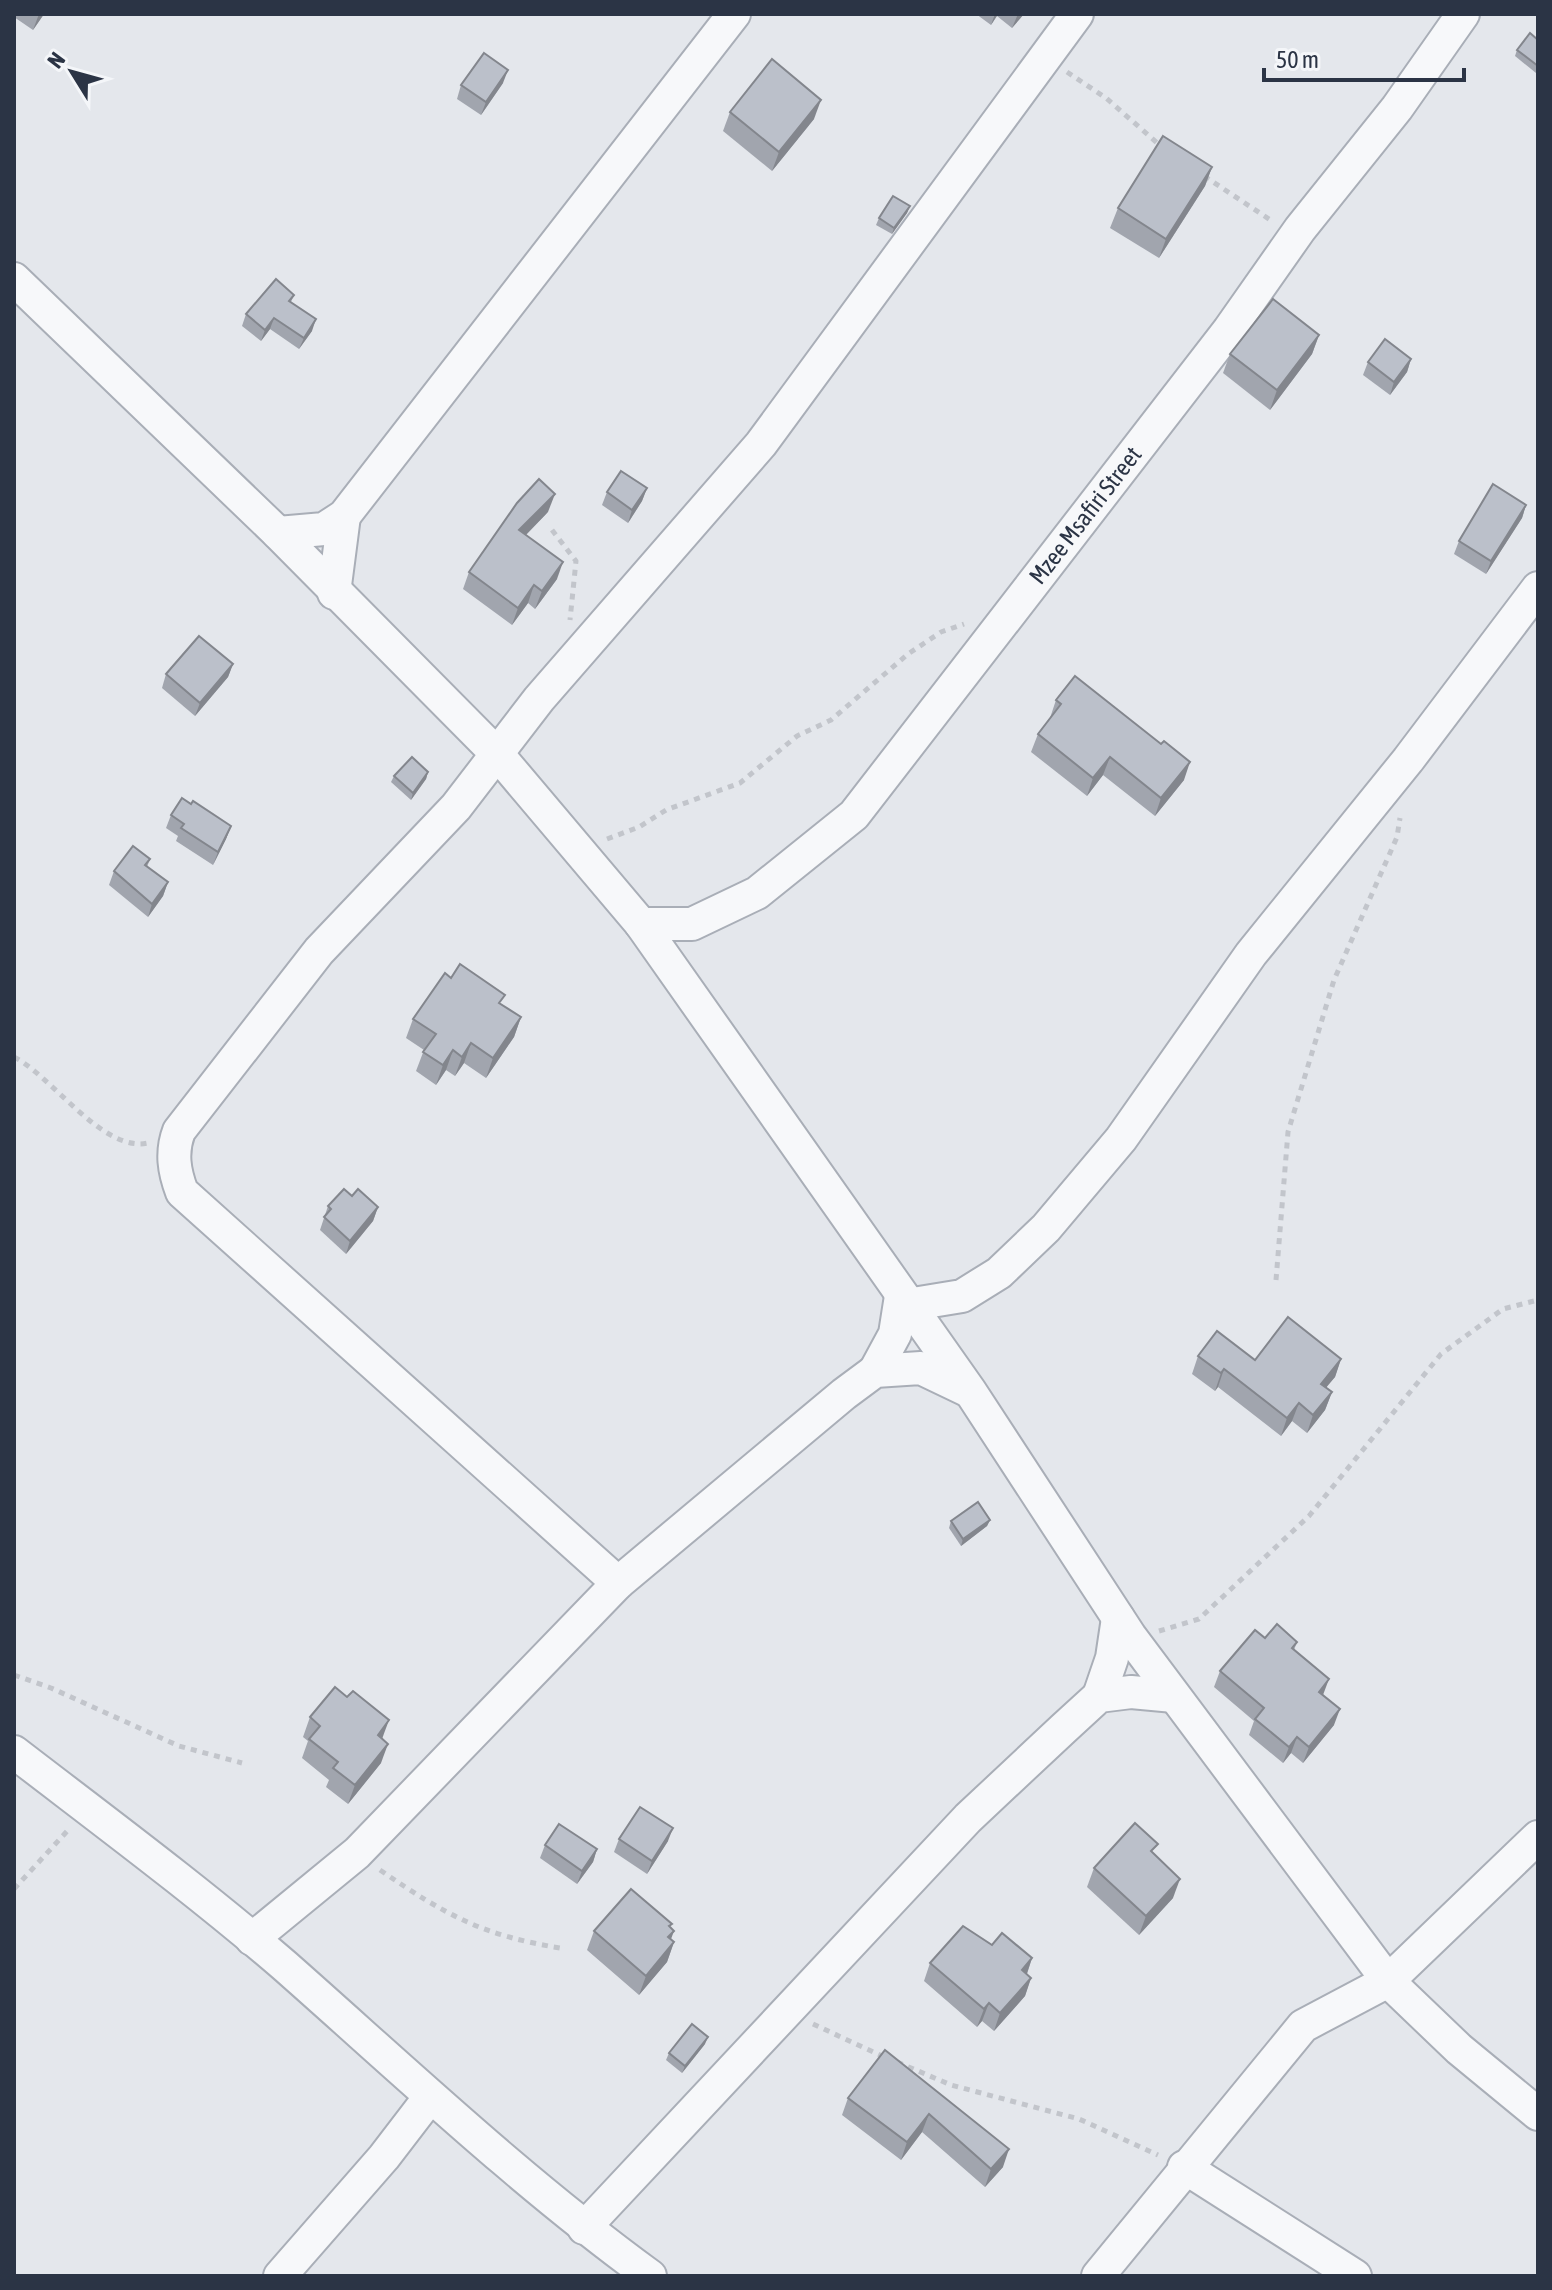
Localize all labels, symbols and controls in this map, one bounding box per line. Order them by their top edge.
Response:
north arrow [32,32,112,112]
scale bar [1264,32,1464,82]
text: 50 m [1276,46,1319,73]
text: N [42,47,70,73]
street label: Mzee Msafiri Street [1024,441,1147,589]

